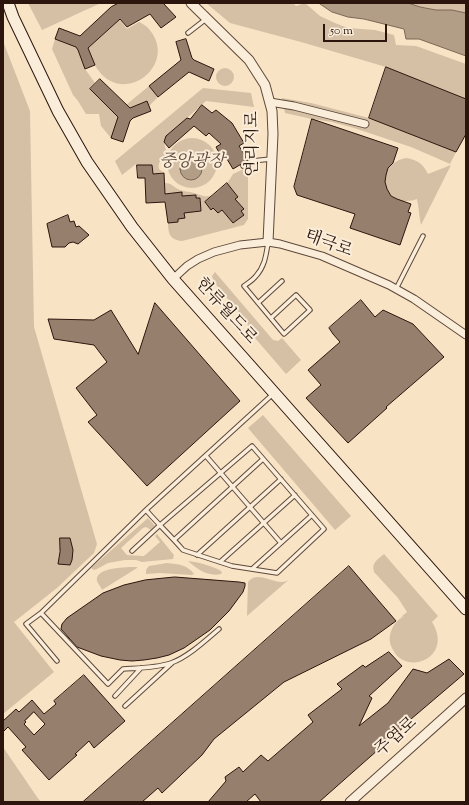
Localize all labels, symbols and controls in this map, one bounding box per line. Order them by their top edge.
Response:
scale bar [325,16,389,42]
text: 50 m [330,22,353,40]
street label: 연리지로 [244,111,264,177]
park label: 중앙광장 [159,153,225,173]
street label: 태극로 [301,227,355,263]
street label: 한류월드로 [190,275,260,349]
street label: 주엽로 [372,714,422,762]

